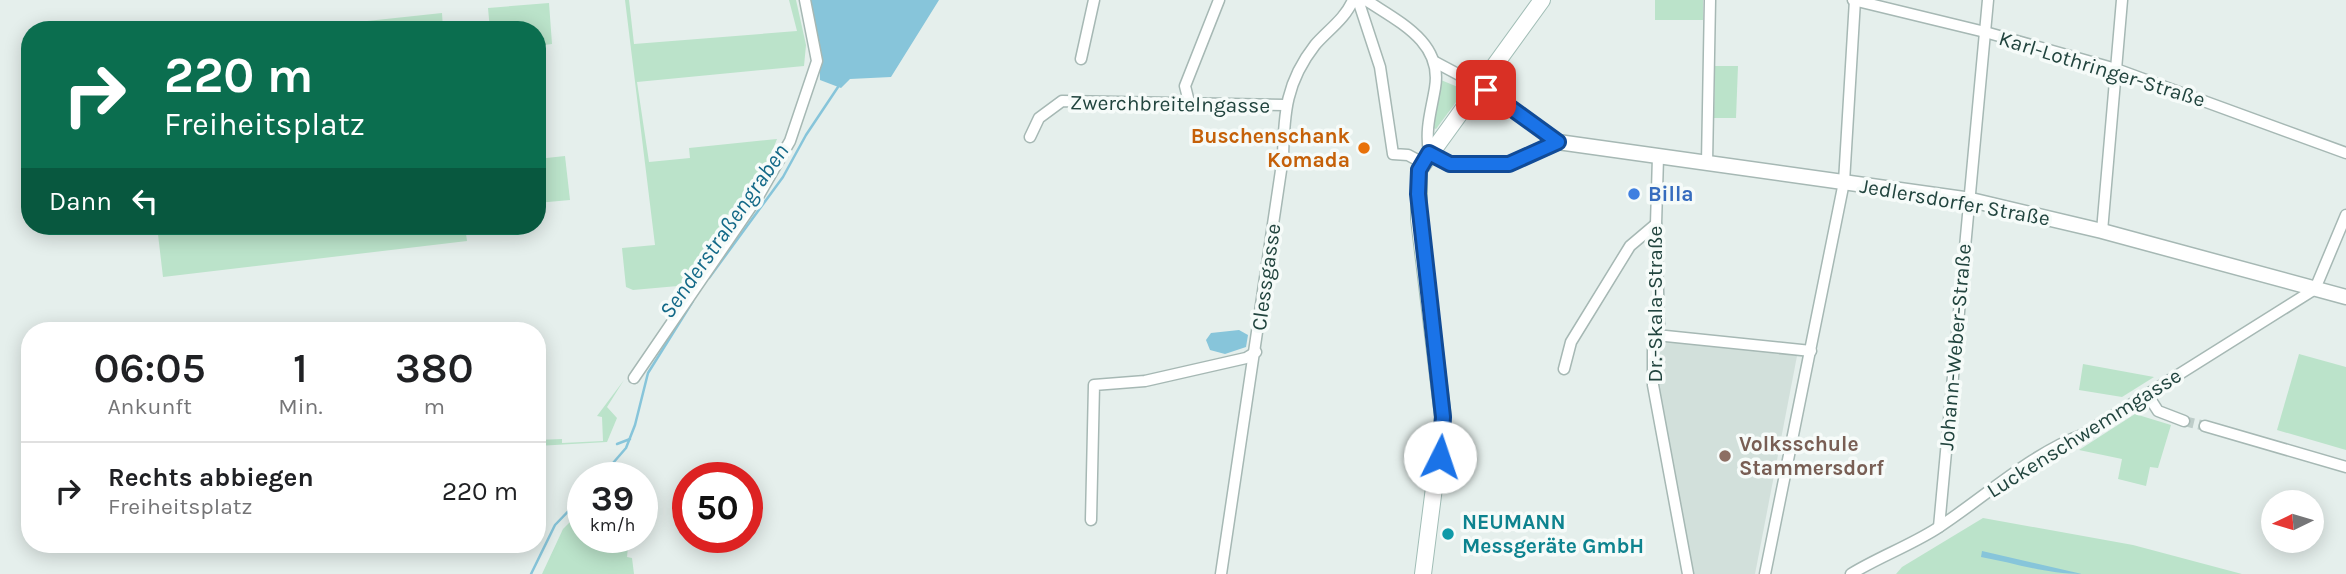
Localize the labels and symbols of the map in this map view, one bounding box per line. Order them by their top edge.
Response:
street label: Karl-Lothringer-Straße [1996,26,2208,112]
pin [1456,60,1516,120]
street label: Zwerchbreitelngasse [1070,90,1270,118]
place label: Buschenschank Komada [1191,124,1351,172]
water label: Senderstraßengraben [654,138,794,324]
marker: Buschenschank Komada [1356,140,1372,156]
street label: Jedlersdorfer Straße [1858,173,2052,231]
place label: Billa [1648,182,1694,206]
marker: Billa [1626,186,1642,202]
street label: Clessgasse [1247,222,1285,332]
street label: Dr.-Skala-Straße [1643,226,1667,382]
street label: Johann-Weber-Straße [1934,243,1976,451]
street label: Luckenschwemmgasse [1982,363,2186,503]
position arrow [1403,420,1477,494]
place label: Volksschule Stammersdorf [1739,432,1884,480]
marker: Volksschule Stammersdorf [1717,448,1733,464]
speed limit sign: 50 [672,462,763,553]
north arrow [2261,490,2324,553]
place label: NEUMANN Messgeräte GmbH [1462,510,1644,558]
marker: NEUMANN Messgeräte GmbH [1440,526,1456,542]

